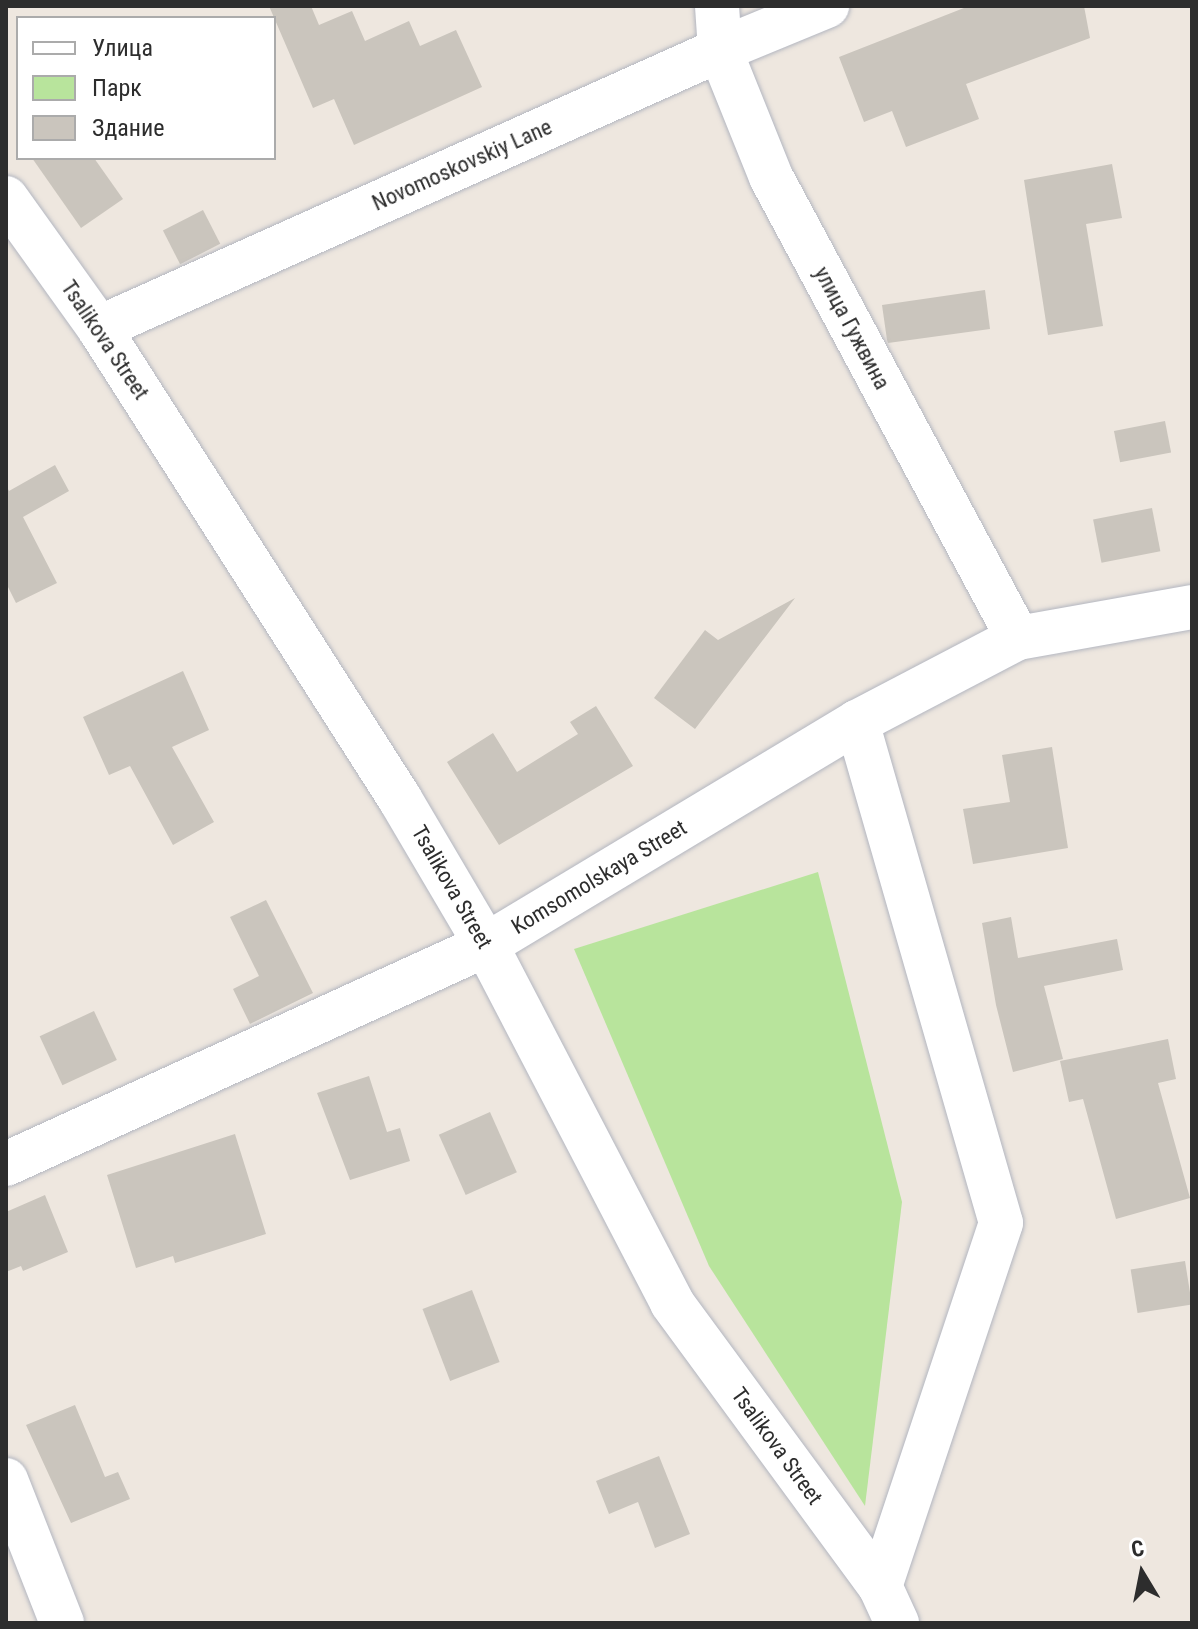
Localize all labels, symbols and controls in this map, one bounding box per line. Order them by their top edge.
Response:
legend [16,16,276,160]
text: Улица [92,34,153,62]
text: Парк [92,74,142,102]
text: Здание [92,114,164,142]
street label: Novomoskovskiy Lane [368,114,556,216]
street label: улица Гужвина [809,262,895,394]
street label: Tsalikova Street [55,275,155,405]
street label: Komsomolskaya Street [507,814,691,940]
street label: Tsalikova Street [406,821,498,953]
street label: Tsalikova Street [726,1382,828,1510]
north arrow [1102,1533,1182,1613]
text: С [1129,1535,1146,1562]

